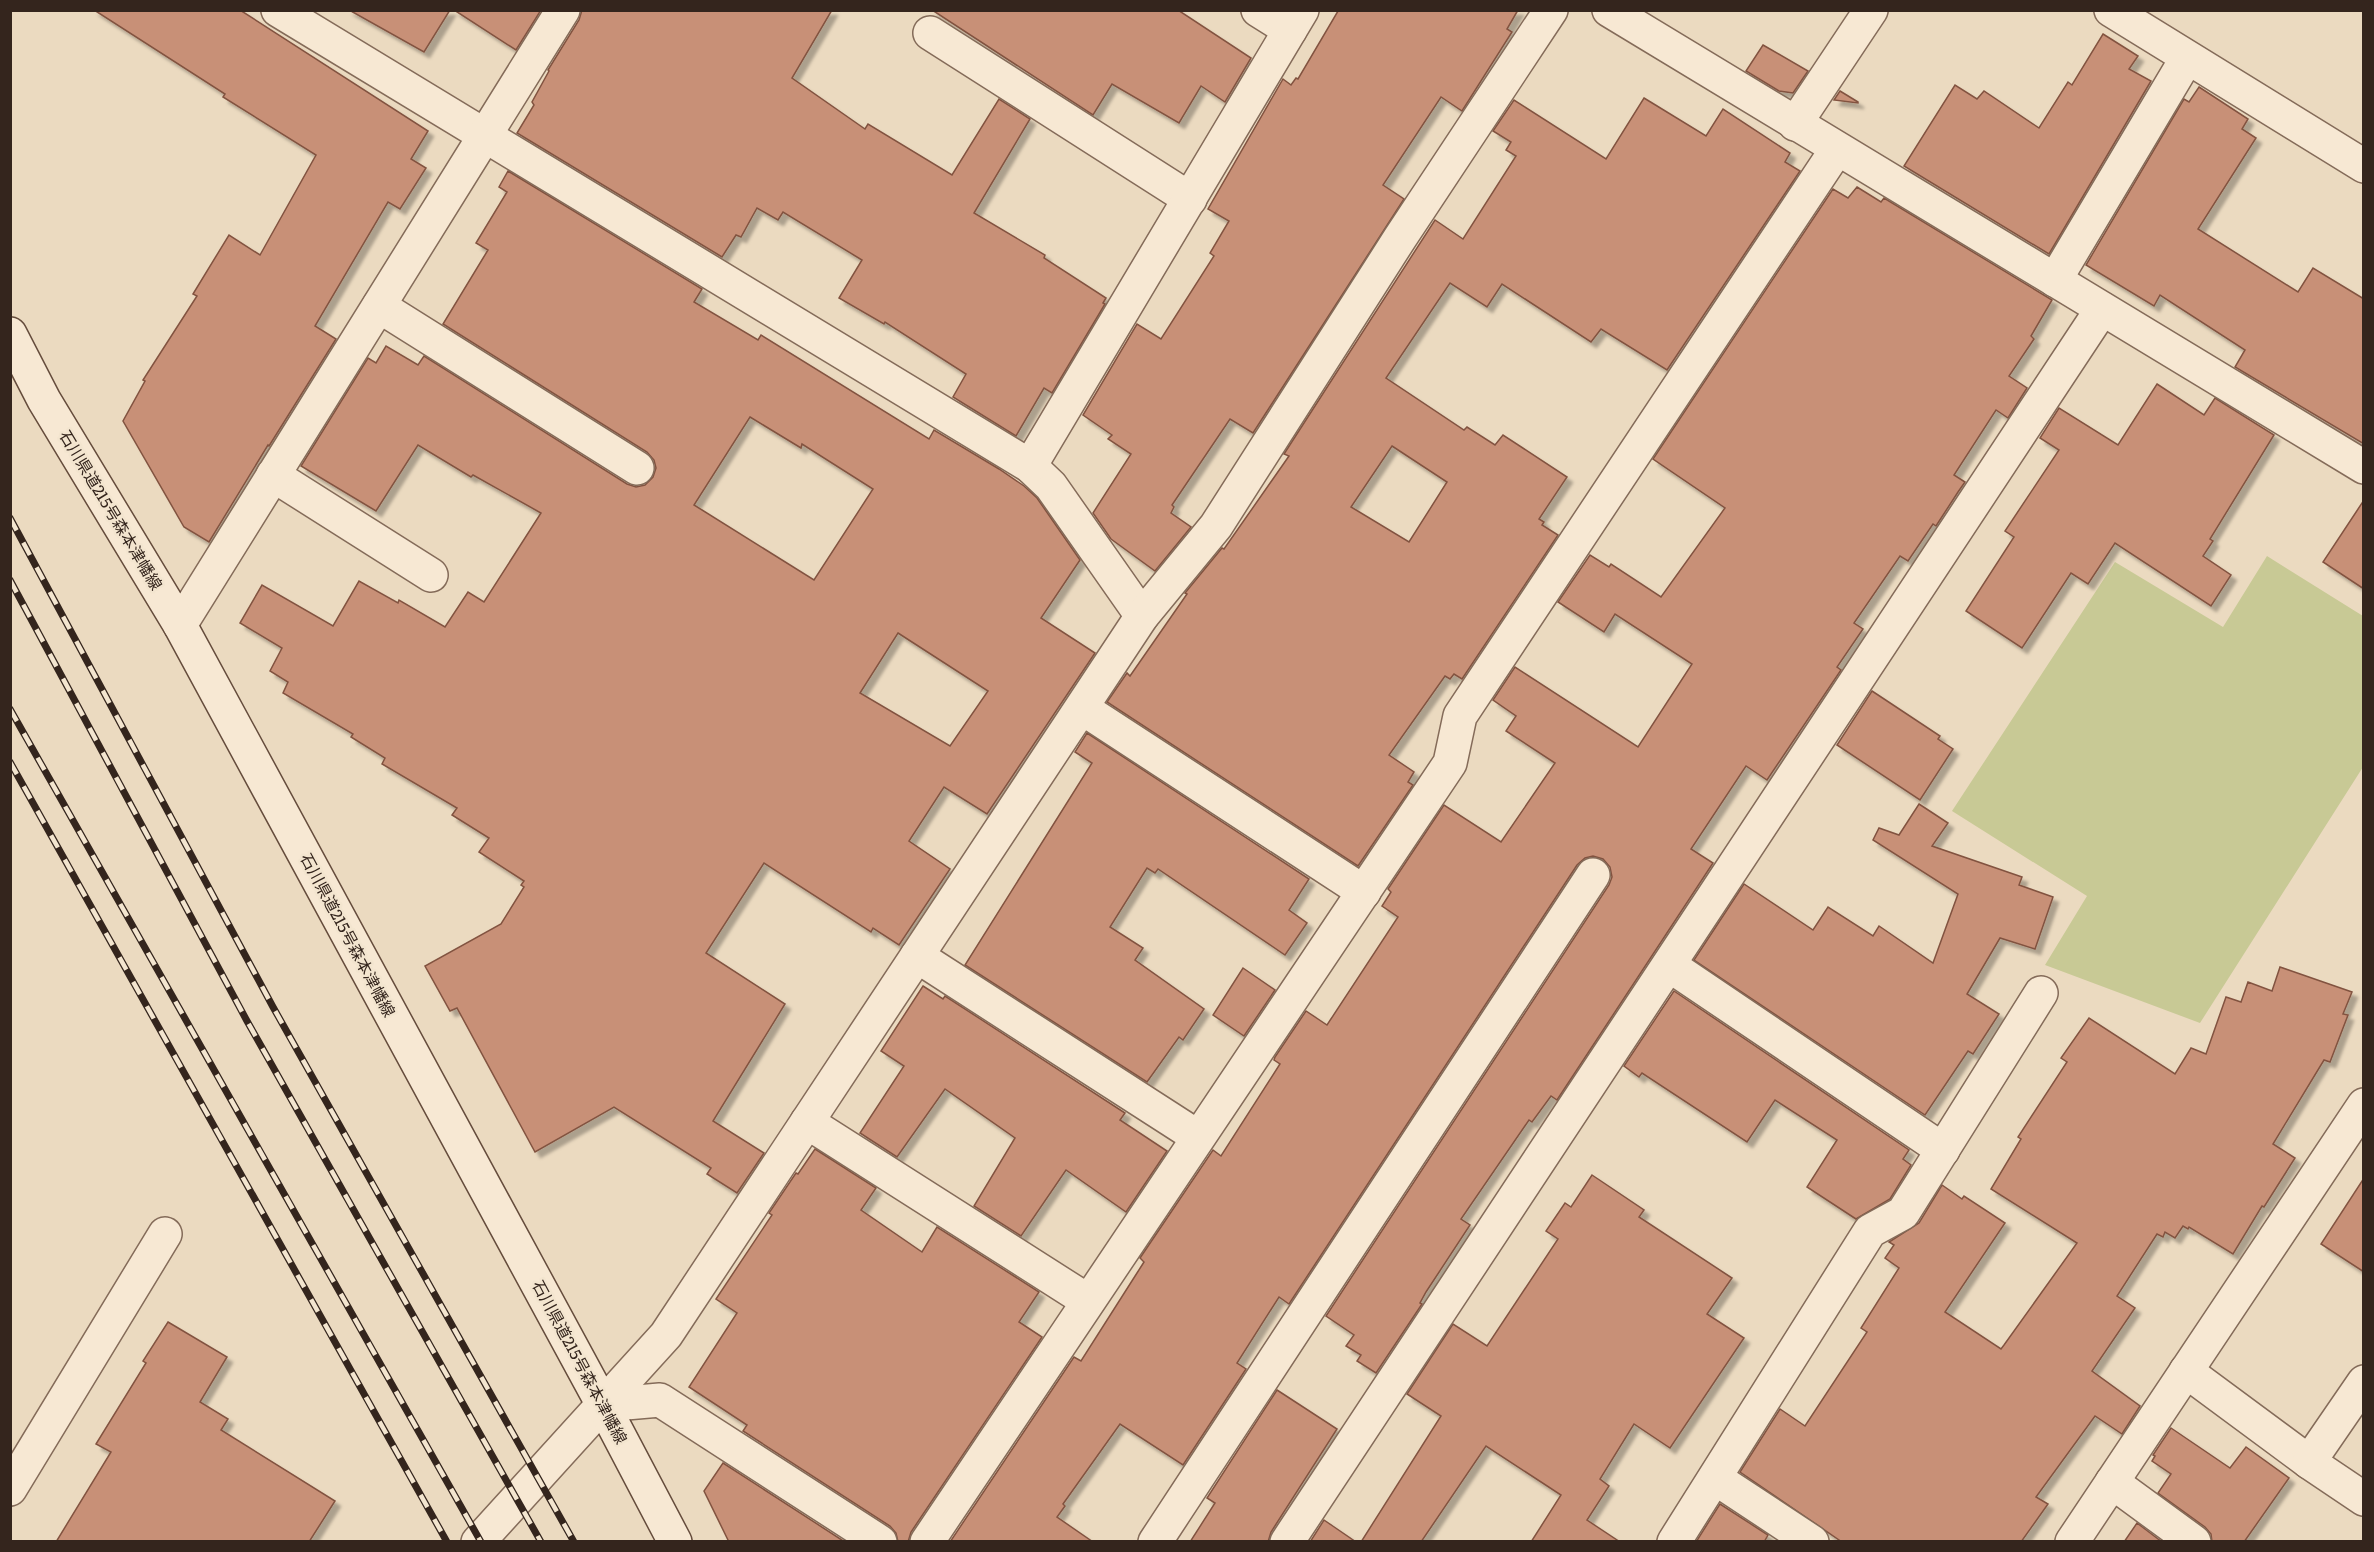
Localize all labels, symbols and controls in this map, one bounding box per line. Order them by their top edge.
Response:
street label: 石川県道215号森本津幡線 [55,425,169,594]
street label: 石川県道215号森本津幡線 [295,848,402,1021]
street label: 石川県道215号森本津幡線 [527,1275,634,1448]

